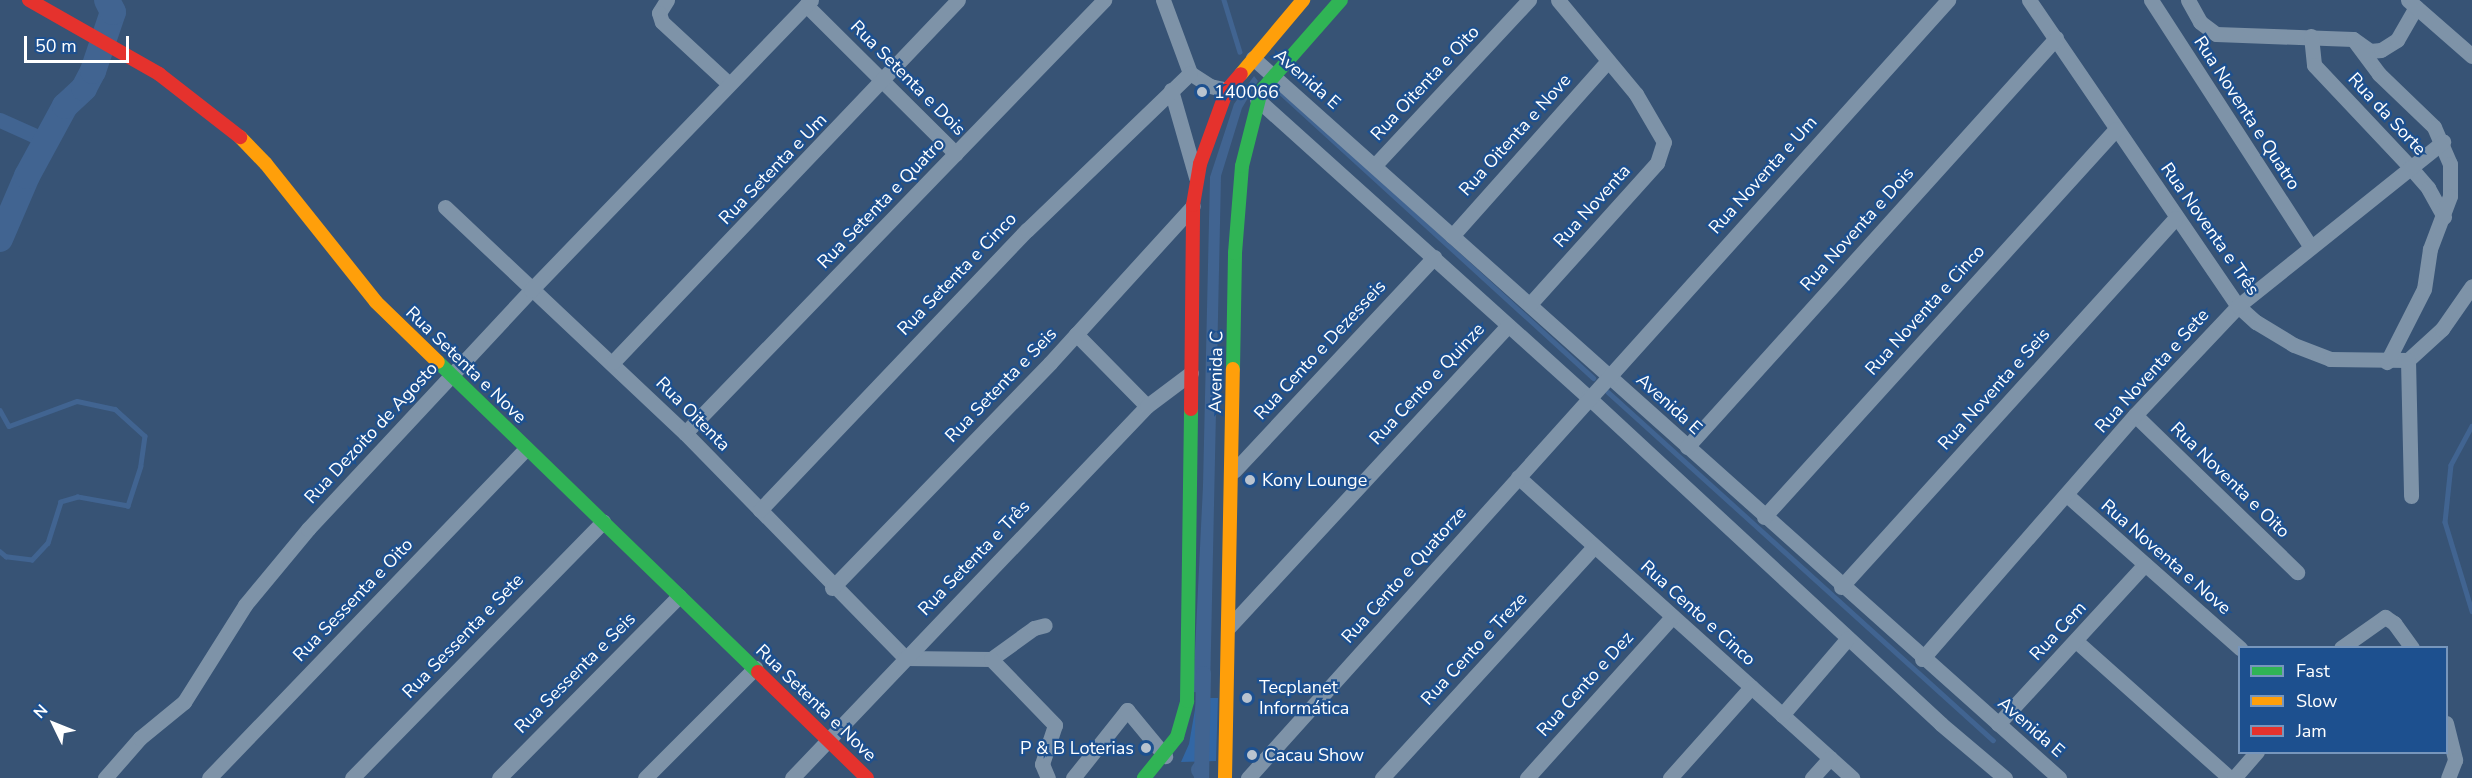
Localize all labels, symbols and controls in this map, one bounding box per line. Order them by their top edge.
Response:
street label: Rua Setenta e Dois [846,16,970,140]
street label: Rua Oitenta e Oito [1366,21,1484,145]
scale bar [27,24,132,62]
street label: Rua Noventa e Quatro [2189,32,2305,194]
text: 50 m [35,34,77,58]
street label: Avenida E [1269,44,1345,114]
street label: Rua da Sorte [2343,68,2431,160]
street label: Rua Oitenta e Nove [1454,69,1576,201]
place label: 140066 [1214,81,1279,103]
marker: 140066 [1195,85,1209,99]
street label: Rua Setenta e Um [714,109,832,229]
street label: Rua Noventa e Um [1704,111,1822,239]
street label: Rua Setenta e Quatro [813,133,949,273]
street label: Rua Noventa e Três [2156,158,2264,300]
street label: Rua Noventa [1549,160,1635,252]
street label: Rua Noventa e Dois [1796,163,1918,295]
street label: Rua Setenta e Cinco [893,208,1021,340]
street label: Rua Noventa e Cinco [1861,240,1989,380]
street label: Rua Cento e Dezesseis [1250,276,1390,424]
street label: Rua Setenta e Nove [401,302,531,428]
street label: Rua Noventa e Sete [2091,304,2213,438]
street label: Rua Cento e Quinze [1365,319,1489,449]
street label: Rua Setenta e Seis [941,323,1061,447]
street label: Rua Noventa e Seis [1934,324,2054,454]
street label: Avenida C [1204,331,1228,413]
street label: Rua Dezoito de Agosto [300,358,442,508]
street label: Avenida E [1632,369,1706,439]
street label: Rua Oitenta [651,372,735,456]
street label: Rua Noventa e Oito [2166,418,2294,542]
place label: Kony Lounge [1262,469,1367,491]
marker: Kony Lounge [1243,473,1257,487]
street label: Rua Noventa e Nove [2097,495,2235,619]
street label: Rua Setenta e Três [914,496,1034,620]
street label: Rua Cento e Quatorze [1337,502,1471,648]
street label: Rua Sessenta e Oito [289,534,417,666]
street label: Rua Cento e Cinco [1636,556,1760,670]
street label: Rua Sessenta e Sete [398,569,528,703]
street label: Rua Cento e Treze [1416,588,1532,710]
street label: Rua Cem [2025,597,2091,665]
street label: Rua Sessenta e Seis [510,608,640,738]
street label: Rua Cento e Dez [1532,627,1638,741]
street label: Rua Setenta e Nove [751,640,881,766]
legend [2238,646,2448,754]
text: Fast [2296,659,2330,683]
place label: Tecplanet Informática [1259,677,1349,720]
text: Slow [2296,689,2337,713]
marker: Tecplanet Informática [1240,691,1254,705]
street label: Avenida E [1993,692,2069,762]
north arrow [24,694,84,754]
text: N [29,700,53,724]
text: Jam [2296,719,2327,743]
place label: P & B Loterias [1020,737,1134,759]
marker: P & B Loterias [1139,741,1153,755]
place label: Cacau Show [1264,744,1364,766]
marker: Cacau Show [1245,748,1259,762]

